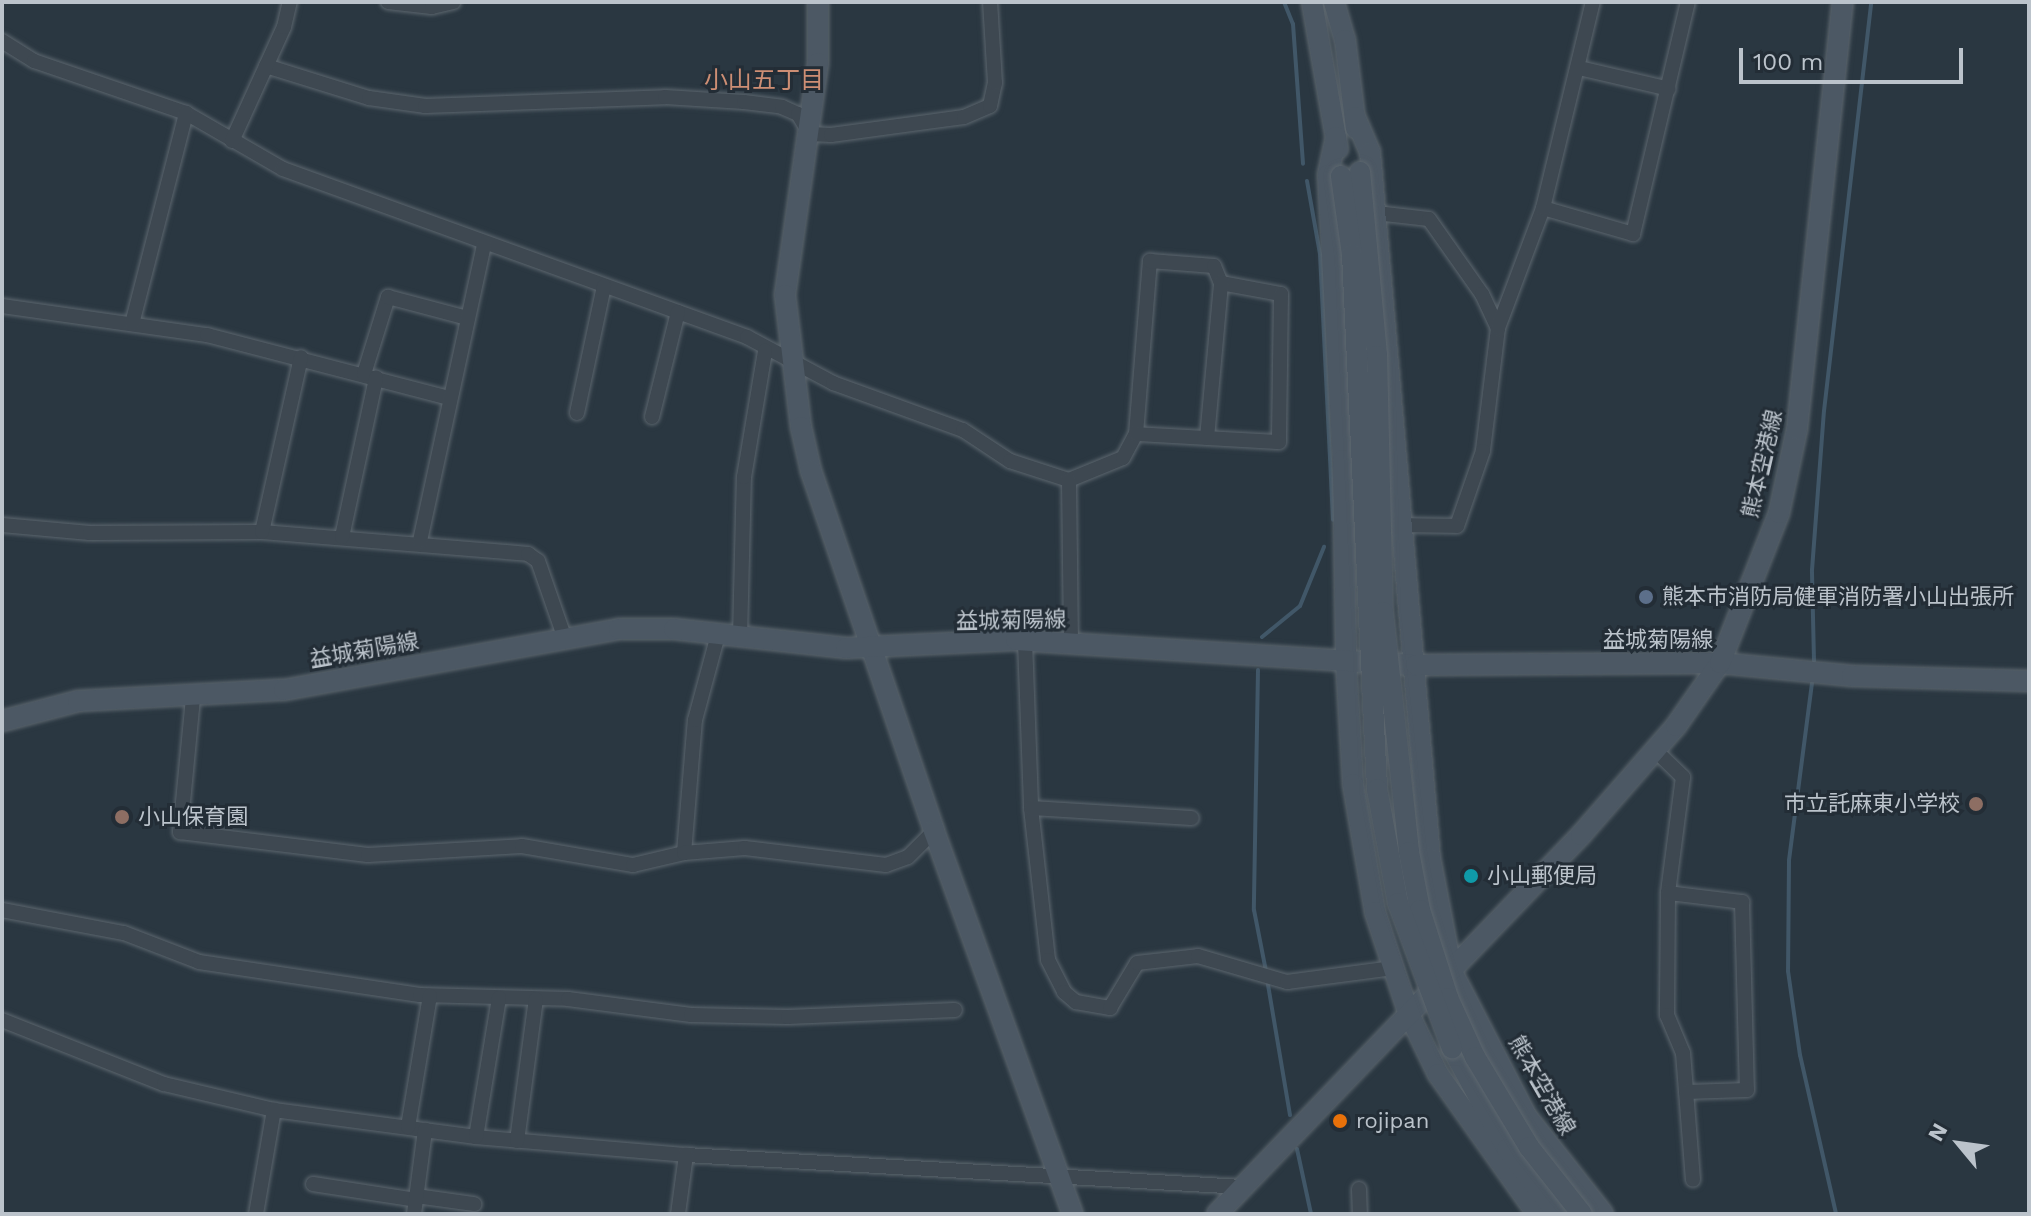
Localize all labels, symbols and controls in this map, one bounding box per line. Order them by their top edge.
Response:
scale bar [1743,32,1967,82]
text: 100 m [1753,48,1823,76]
district label: 小山五丁目 [704,67,824,95]
street label: 熊本空港線 [1737,407,1787,521]
place label: 熊本市消防局健軍消防署小山出張所 [1662,584,2014,610]
marker: 熊本市消防局健軍消防署小山出張所 [1637,588,1655,606]
street label: 益城菊陽線 [956,606,1066,634]
street label: 益城菊陽線 [308,627,420,673]
street label: 益城菊陽線 [1603,627,1713,653]
place label: 市立託麻東小学校 [1784,791,1960,817]
marker: 市立託麻東小学校 [1967,795,1985,813]
place label: 小山保育園 [138,804,248,830]
marker: 小山保育園 [113,808,131,826]
place label: 小山郵便局 [1487,863,1597,889]
marker: 小山郵便局 [1462,867,1480,885]
street label: 熊本空港線 [1503,1031,1581,1139]
north arrow [1919,1104,1999,1184]
place label: rojipan [1356,1108,1429,1134]
marker: rojipan [1331,1112,1349,1130]
text: N [1923,1119,1952,1145]

